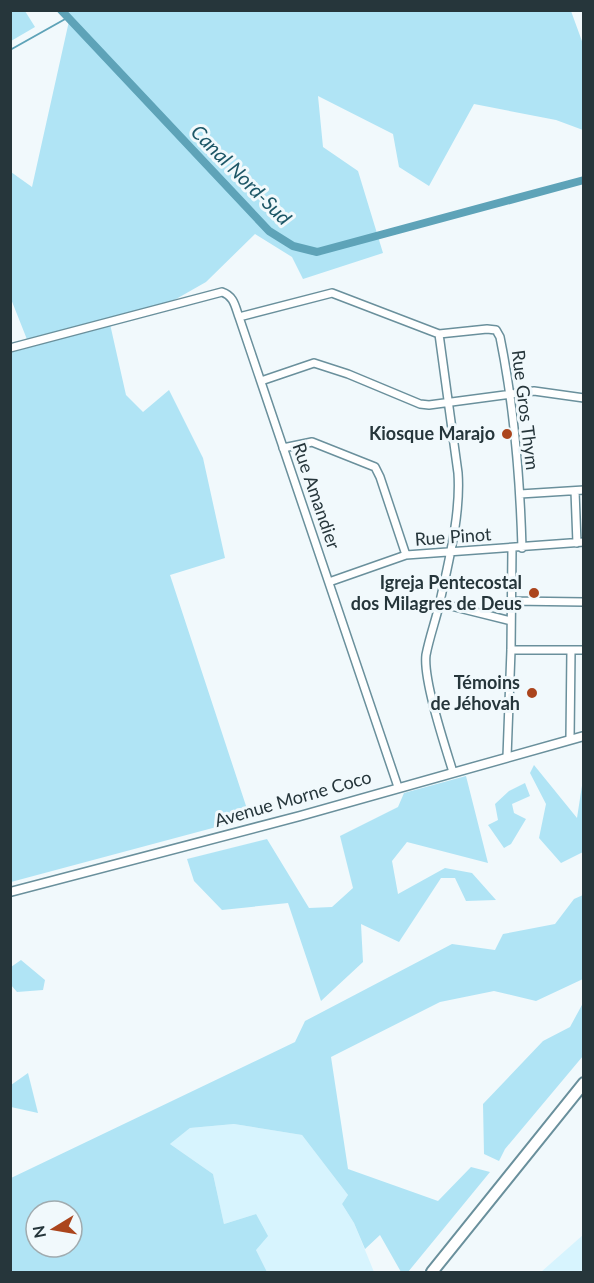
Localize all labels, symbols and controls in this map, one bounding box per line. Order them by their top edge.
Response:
water label: Canal Nord-Sud [187,119,297,230]
street label: Rue Gros Thym [508,349,544,471]
place label: Kiosque Marajo [369,422,495,444]
marker: Kiosque Marajo [500,427,514,441]
street label: Rue Amandier [288,440,346,552]
street label: Rue Pinot [414,522,492,550]
place label: Igreja Pentecostal dos Milagres de Deus [351,571,522,614]
marker: Igreja Pentecostal dos Milagres de Deus [527,586,541,600]
place label: Témoins de Jéhovah [430,671,520,714]
marker: Témoins de Jéhovah [525,686,539,700]
street label: Avenue Morne Coco [212,765,374,831]
north arrow [24,1199,84,1259]
text: N [28,1224,49,1240]

